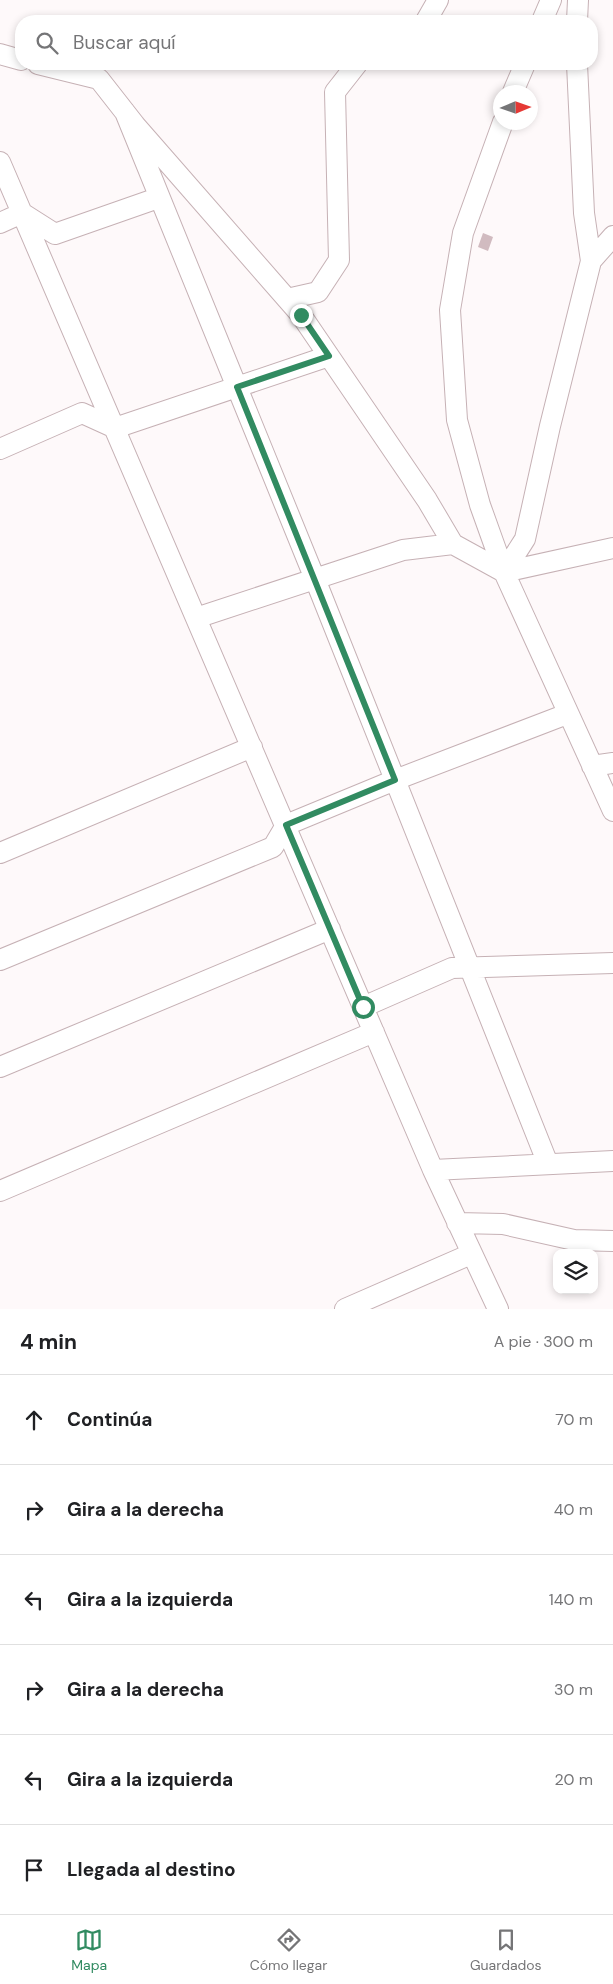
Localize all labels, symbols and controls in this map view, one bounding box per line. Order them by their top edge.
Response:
search box [15,15,598,70]
icon: search [33,29,61,57]
text: Buscar aquí [73,30,176,55]
north arrow [493,85,538,130]
route end [290,304,313,327]
route start [352,996,375,1019]
map controls [553,1249,598,1294]
button: layers [553,1249,598,1294]
text: 4 min [20,1328,77,1356]
text: A pie · 300 m [494,1331,593,1352]
icon: ahead [20,1406,48,1434]
text: Continúa [67,1407,152,1432]
text: 70 m [555,1409,593,1430]
icon: right [20,1496,48,1524]
text: Gira a la derecha [67,1497,224,1522]
text: 40 m [554,1499,593,1520]
icon: left [20,1586,48,1614]
text: Gira a la izquierda [67,1587,233,1612]
text: 140 m [549,1589,593,1610]
icon: right [20,1676,48,1704]
text: Gira a la derecha [67,1677,224,1702]
text: 30 m [554,1679,593,1700]
icon: left [20,1766,48,1794]
text: Gira a la izquierda [67,1767,233,1792]
text: 20 m [554,1769,593,1790]
icon: arrive [20,1856,48,1884]
text: Llegada al destino [67,1857,236,1882]
tab: Mapa [71,1926,107,1974]
tab: Cómo llegar [250,1926,327,1974]
tab: Guardados [470,1926,542,1974]

